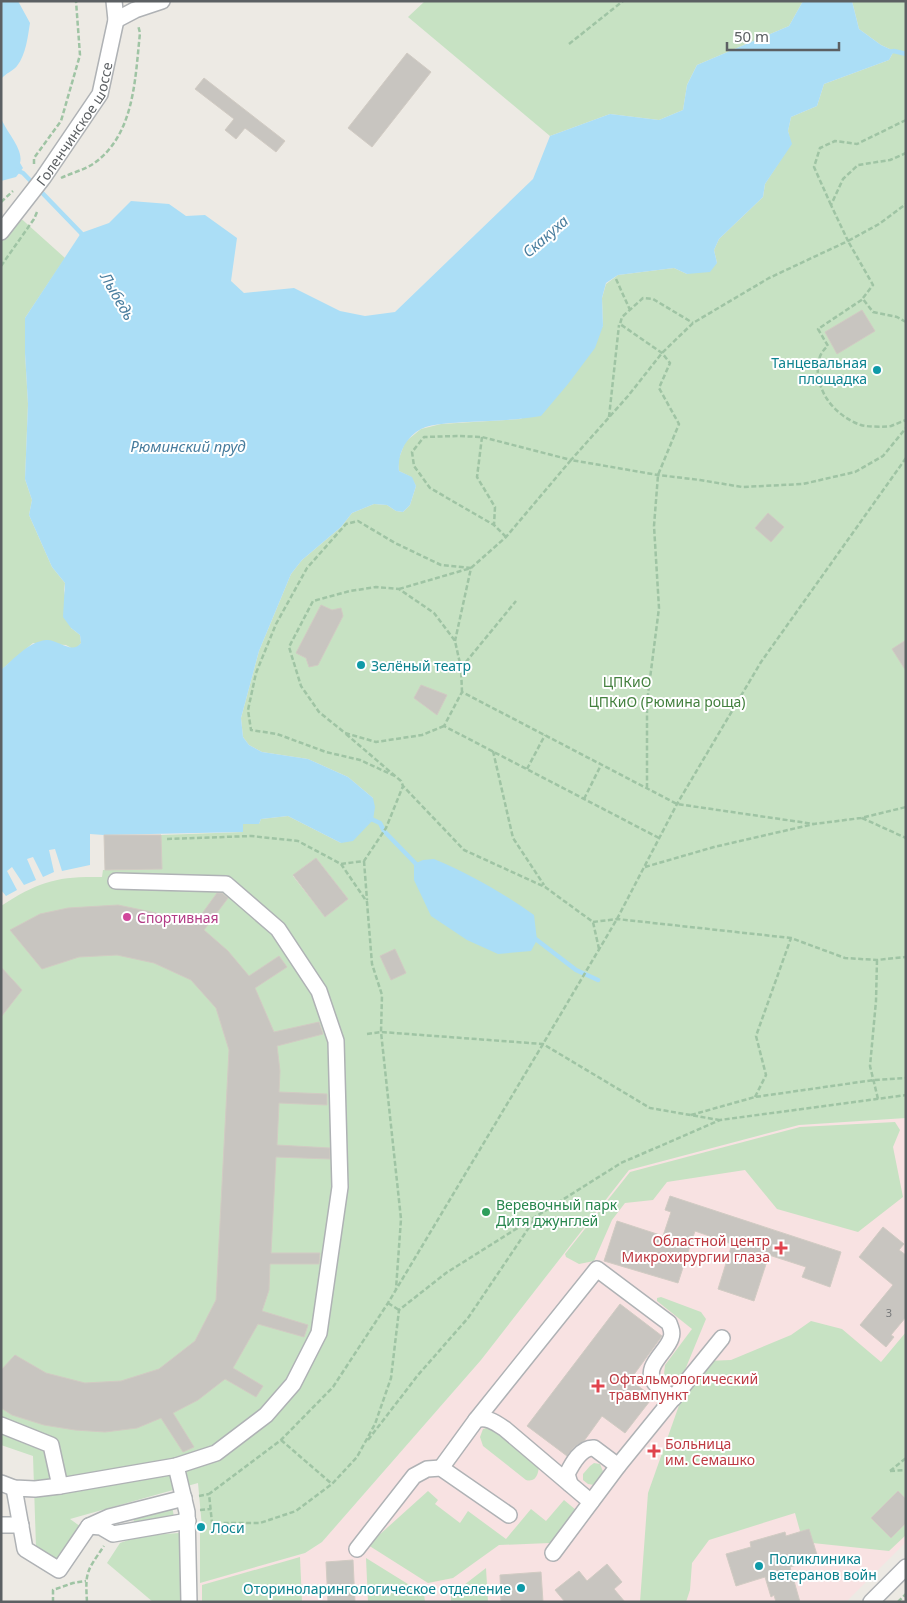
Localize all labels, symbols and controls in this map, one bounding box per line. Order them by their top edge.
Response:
scale bar [727,20,840,52]
text: 50 m [734,26,769,46]
street label: Голенчинское шоссе [31,60,116,189]
water label: Скакуха [518,210,572,261]
water label: Лыбедь [96,267,140,324]
place label: Танцевальная площадка [771,353,867,388]
marker: Танцевальная площадка [871,364,883,376]
water label: Рюминский пруд [130,436,246,456]
place label: Зелёный театр [371,656,471,675]
marker: Зелёный театр [355,659,367,671]
park label: ЦПКиО [603,672,651,691]
park label: ЦПКиО (Рюмина роща) [588,692,746,711]
place label: Спортивная [137,908,219,927]
marker: Спортивная [121,911,133,923]
place label: Веревочный парк Дитя джунглей [496,1195,618,1230]
marker: Веревочный парк Дитя джунглей [480,1206,492,1218]
place label: Областной центр Микрохирургии глаза [622,1231,770,1266]
marker: Областной центр Микрохирургии глаза [774,1241,788,1255]
house number: 3 [886,1305,892,1320]
place label: Офтальмологический травмпункт [609,1369,758,1404]
marker: Офтальмологический травмпункт [591,1379,605,1393]
place label: Больница им. Семашко [665,1434,755,1469]
marker: Больница им. Семашко [647,1444,661,1458]
place label: Лоси [211,1518,245,1537]
marker: Лоси [195,1521,207,1533]
place label: Поликлиника ветеранов войн [769,1549,877,1584]
marker: Поликлиника ветеранов войн [753,1560,765,1572]
place label: Оториноларингологическое отделение [243,1579,511,1598]
marker: Оториноларингологическое отделение [515,1582,527,1594]

